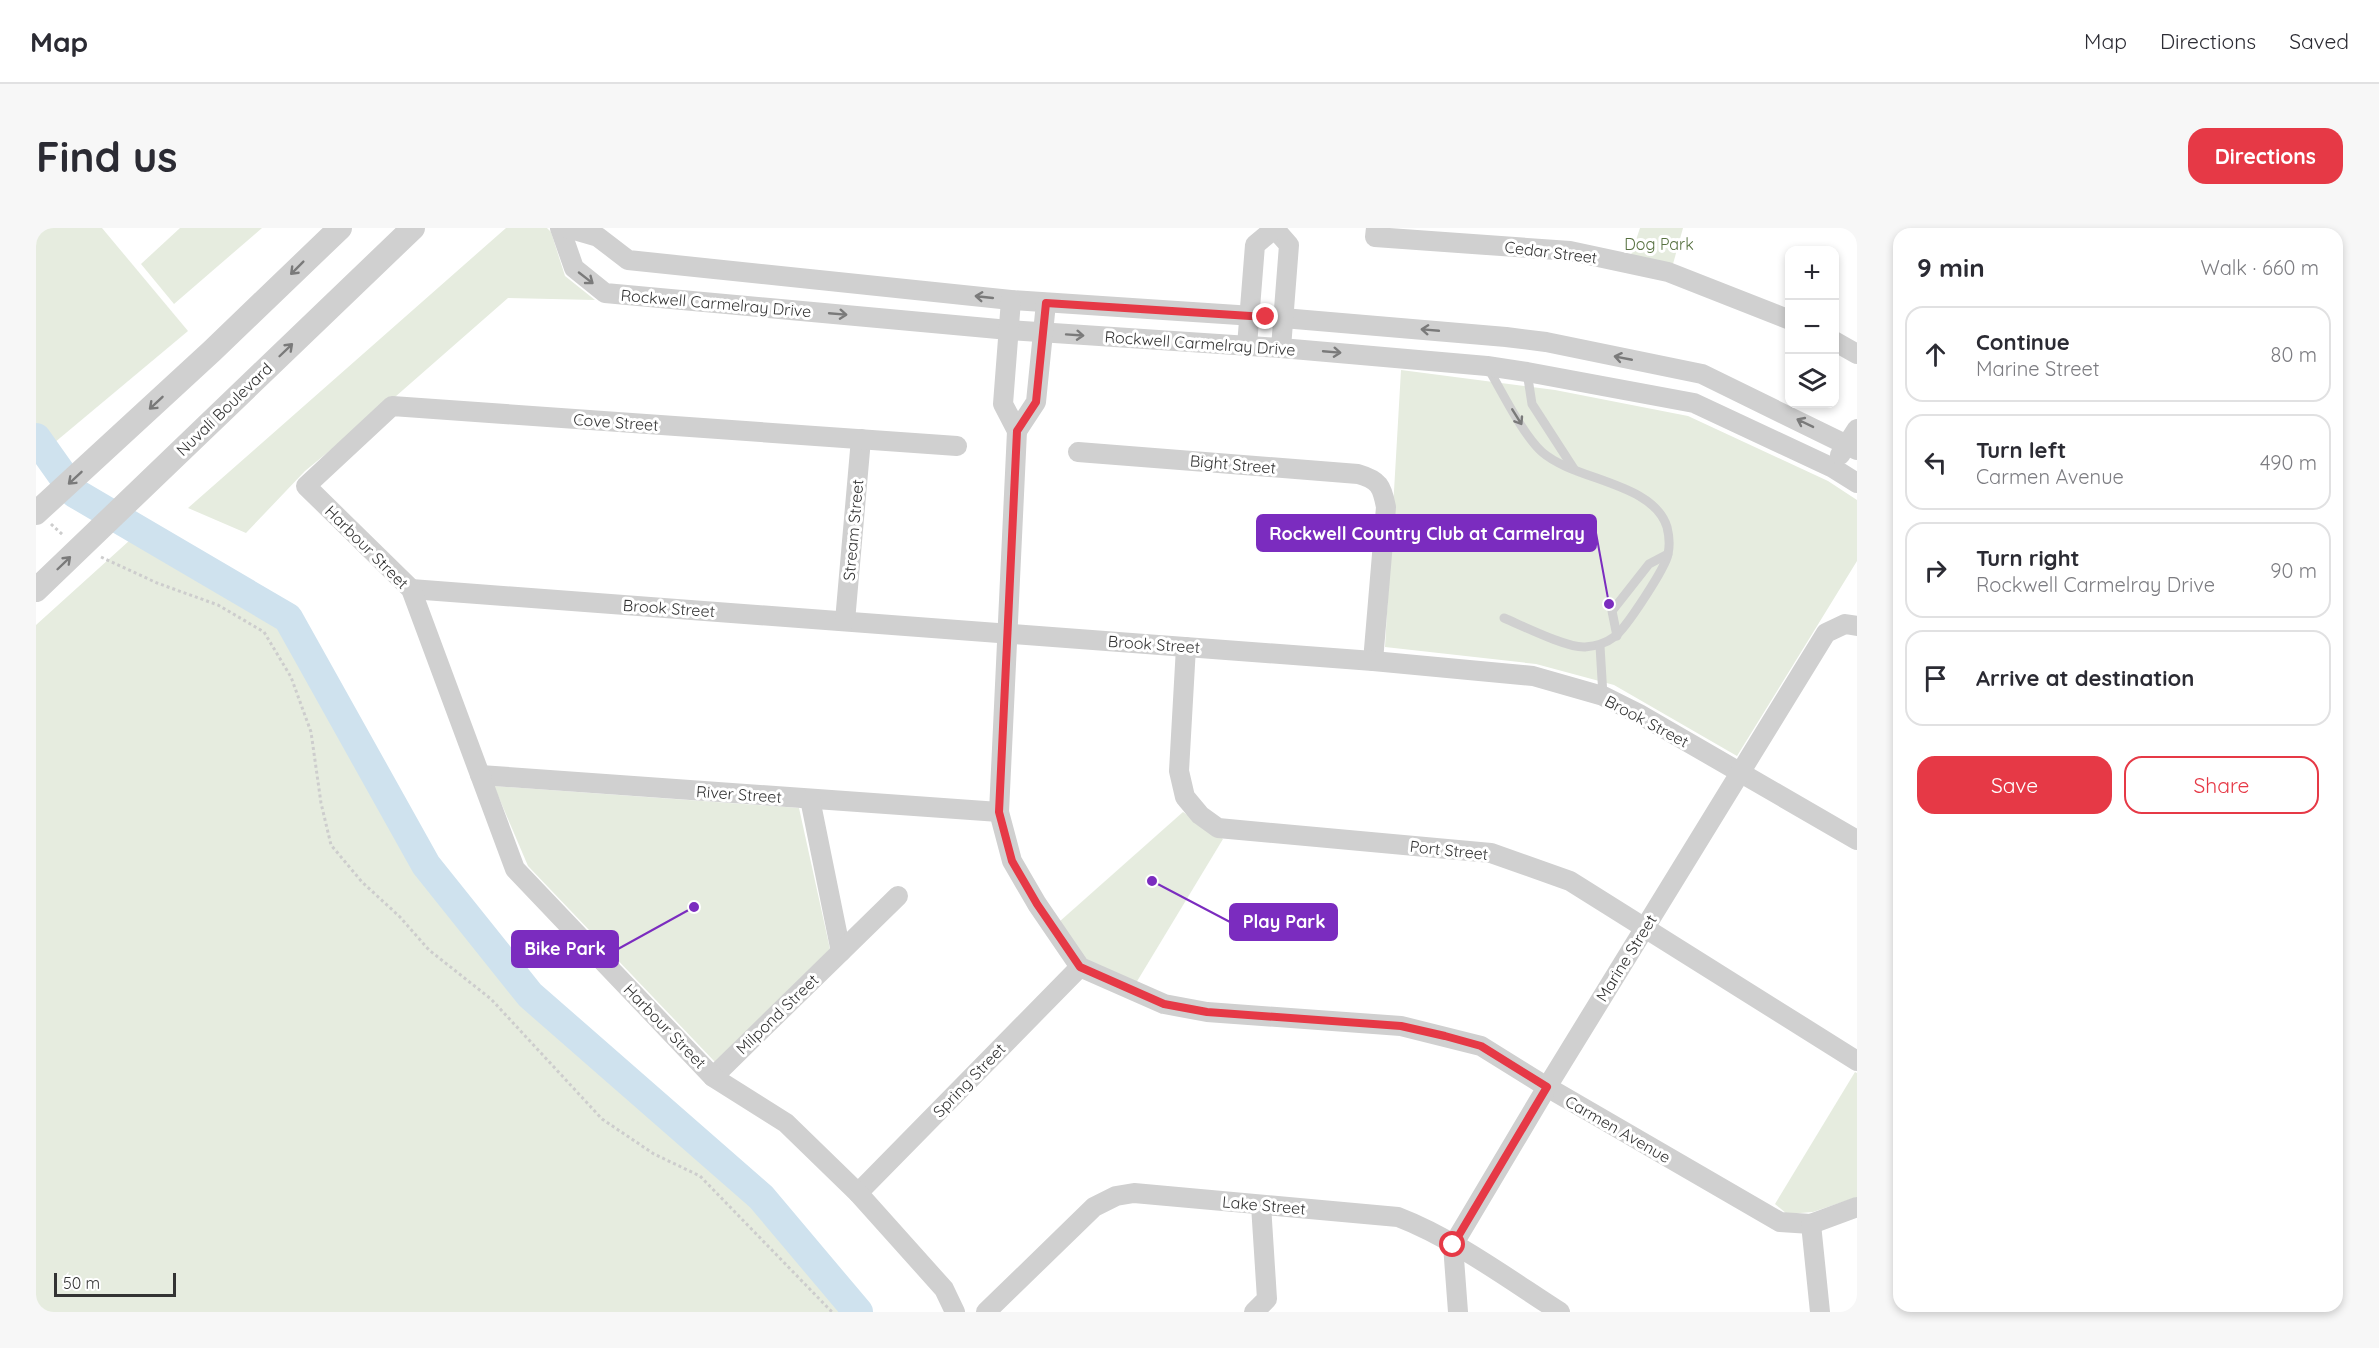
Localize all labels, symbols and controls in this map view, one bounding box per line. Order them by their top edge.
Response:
text: Map [30,24,88,59]
text: Map [2084,28,2127,54]
text: Directions [2160,28,2256,54]
text: Saved [2289,28,2349,54]
button: Directions [2188,128,2343,184]
text: Find us [36,130,178,183]
park label: Dog Park [1624,234,1694,254]
street label: Cedar Street [1504,236,1598,268]
map controls [1785,246,1839,408]
button: + [1785,246,1839,300]
text: 9 min [1917,251,1985,284]
text: Walk · 660 m [2201,255,2319,280]
one-way arrow [290,260,304,275]
one-way arrow [578,272,594,285]
street label: Rockwell Carmelray Drive [620,285,812,321]
one-way arrow [975,292,995,303]
button: − [1785,300,1839,354]
route end [1252,303,1278,329]
one-way arrow [828,309,848,320]
one-way arrow [1420,324,1440,335]
street label: Rockwell Carmelray Drive [1104,326,1296,360]
text: Continue [1976,328,2070,356]
one-way arrow [1064,329,1084,340]
icon: ahead [1919,338,1952,371]
text: 80 m [2271,342,2317,367]
one-way arrow [278,343,293,357]
one-way arrow [1321,347,1341,358]
one-way arrow [1613,352,1633,363]
button: layers [1785,354,1839,408]
text: Marine Street [1976,356,2100,381]
street label: Nuvali Boulevard [172,358,276,460]
one-way arrow [149,396,164,410]
one-way arrow [1511,408,1524,425]
street label: Cove Street [573,409,659,435]
one-way arrow [1796,417,1814,429]
text: Turn left [1976,436,2066,464]
icon: left [1919,446,1952,479]
street label: Bight Street [1189,450,1277,478]
text: 490 m [2260,450,2317,475]
text: Carmen Avenue [1976,464,2124,489]
one-way arrow [67,471,82,485]
street label: Stream Street [839,478,867,582]
street label: Harbour Street [321,501,413,593]
callout: Rockwell Country Club at Carmelray [1257,515,1596,551]
text: Rockwell Country Club at Carmelray [1269,522,1585,545]
text: Turn right [1976,544,2080,572]
icon: right [1919,554,1952,587]
one-way arrow [56,557,71,571]
text: 90 m [2270,558,2317,583]
text: Rockwell Carmelray Drive [1976,572,2215,597]
street label: Brook Street [622,595,716,621]
street label: Brook Street [1107,631,1201,657]
icon: arrive [1919,662,1952,695]
text: Arrive at destination [1976,664,2194,692]
street label: Brook Street [1602,691,1692,751]
button: Save [1917,756,2112,814]
button: Share [2124,756,2319,814]
street label: River Street [695,781,783,807]
street label: Port Street [1409,836,1489,864]
callout: Play Park [1230,904,1337,940]
text: Play Park [1243,910,1325,933]
street label: Marine Street [1591,911,1661,1005]
callout: Bike Park [512,931,618,967]
text: Bike Park [524,937,606,960]
street label: Milpond Street [732,970,822,1058]
street label: Harbour Street [620,979,710,1073]
street label: Spring Street [929,1039,1009,1121]
street label: Carmen Avenue [1562,1091,1674,1167]
street label: Lake Street [1222,1191,1306,1219]
route start [1439,1231,1465,1257]
scale bar [54,1270,176,1298]
text: 50 m [63,1273,100,1293]

